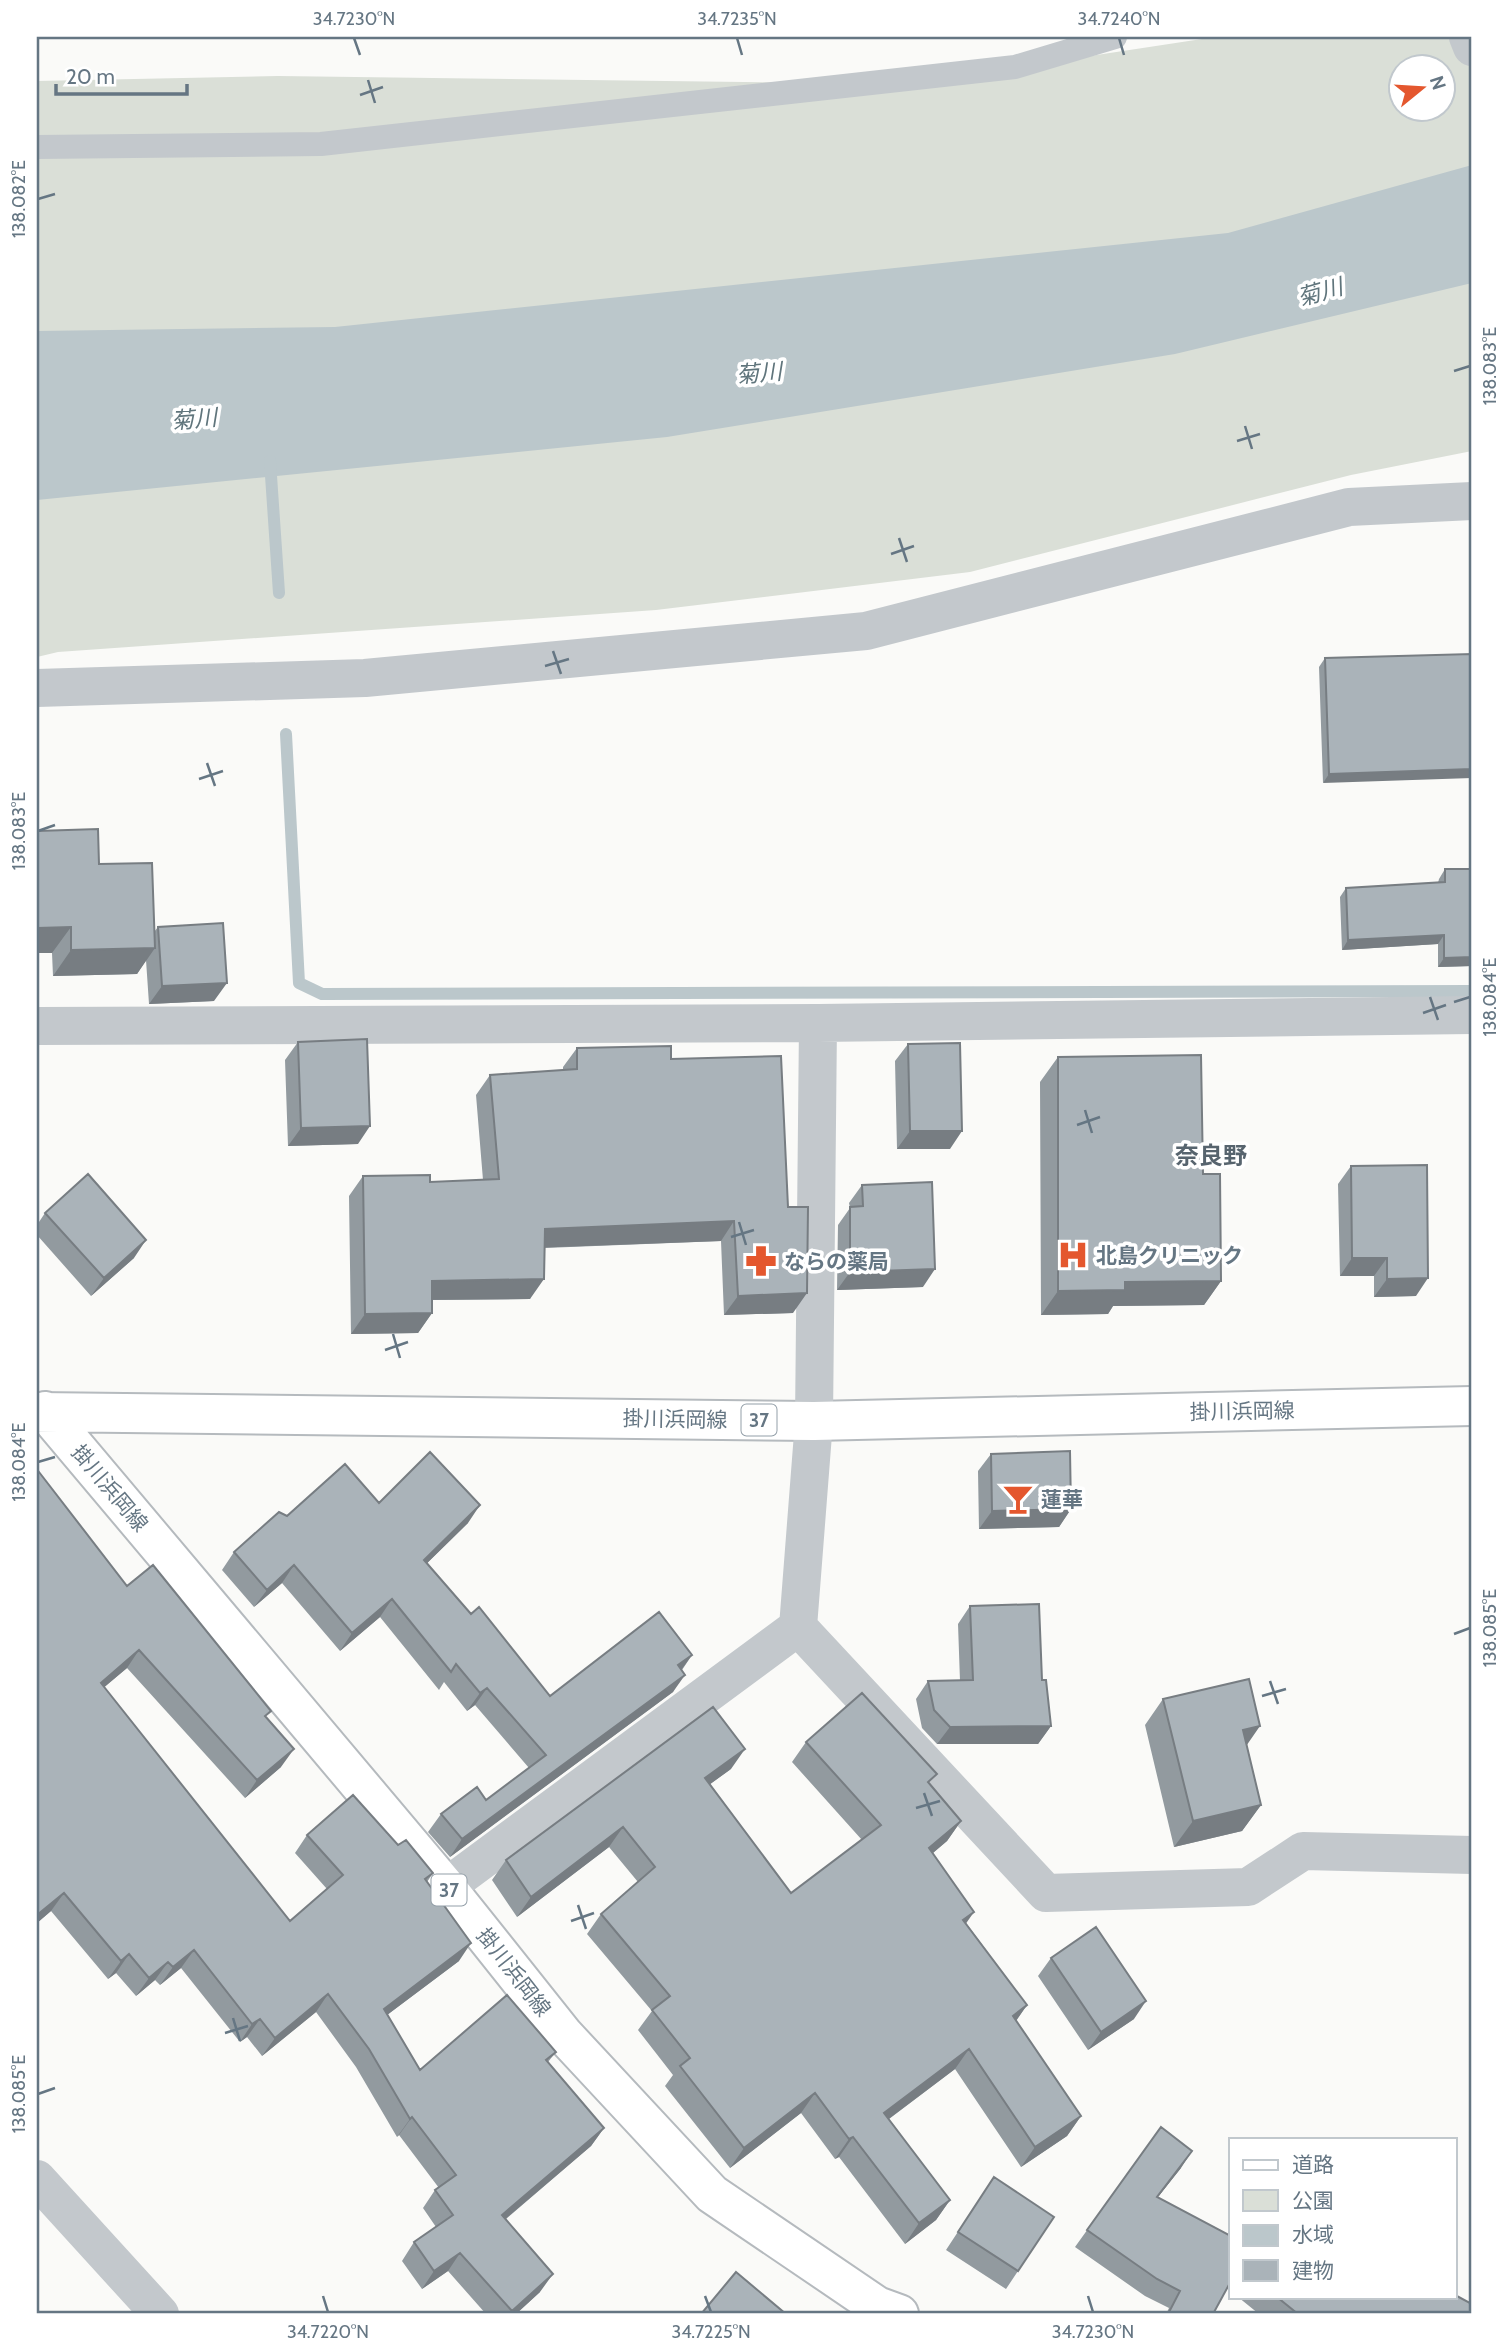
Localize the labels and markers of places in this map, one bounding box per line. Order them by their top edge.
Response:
hospital icon: 北島クリニック [1056,1238,1090,1272]
place label: 北島クリニック [1096,1243,1243,1268]
pharmacy icon: ならの薬局 [744,1244,778,1278]
place label: ならの薬局 [784,1249,889,1274]
bar icon: 蓮華 [1001,1482,1035,1516]
place label: 蓮華 [1041,1487,1083,1512]

